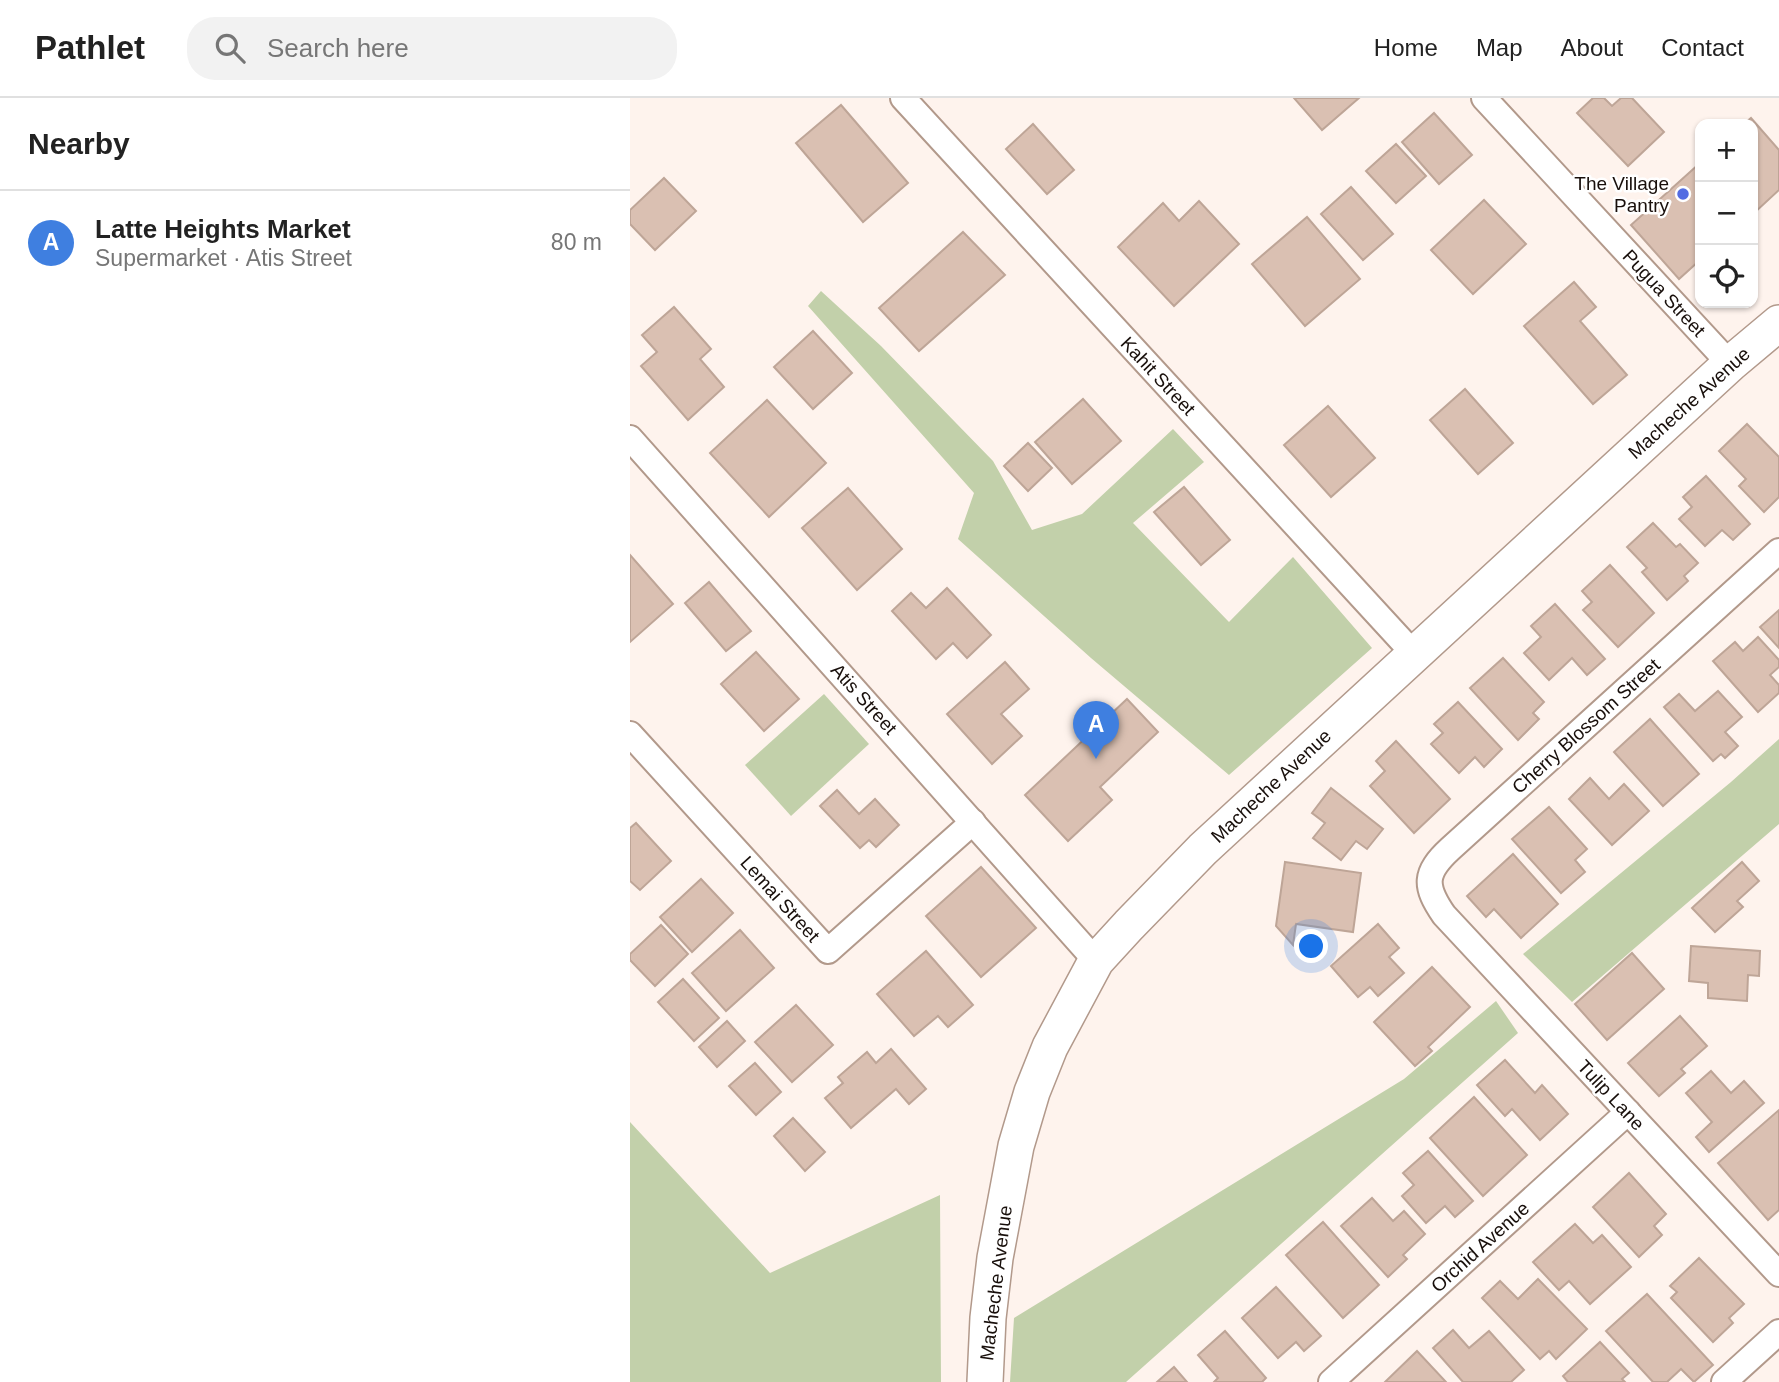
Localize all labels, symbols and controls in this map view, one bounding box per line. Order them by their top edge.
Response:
search box [187,17,677,80]
text: Pathlet [35,29,145,66]
icon: search [211,29,249,67]
text: Search here [267,33,409,63]
text: Home [1374,34,1438,61]
text: Map [1476,34,1523,61]
text: About [1561,34,1623,61]
text: Contact [1661,34,1744,61]
map controls [1695,119,1758,308]
button: + [1695,119,1758,182]
text: Nearby [28,127,130,160]
place label: The Village Pantry [1574,173,1669,216]
button: − [1695,182,1758,245]
marker: The Village Pantry [1675,186,1691,202]
text: Latte Heights Market [95,214,351,244]
text: A [43,229,59,255]
text: 80 m [551,229,602,255]
text: Supermarket · Atis Street [95,245,352,271]
street label: Pugua Street [1618,245,1710,341]
button: locate [1695,245,1758,308]
street label: Kahit Street [1116,333,1200,420]
street label: Macheche Avenue [1624,343,1754,463]
street label: Cherry Blossom Street [1508,654,1665,798]
street label: Atis Street [827,659,902,739]
pin: A [1073,701,1119,759]
street label: Macheche Avenue [1207,725,1335,847]
street label: Lemai Street [736,852,824,947]
your location [1294,929,1328,963]
street label: Tulip Lane [1573,1056,1649,1134]
street label: Orchid Avenue [1427,1198,1533,1296]
street label: Macheche Avenue [976,1204,1016,1362]

